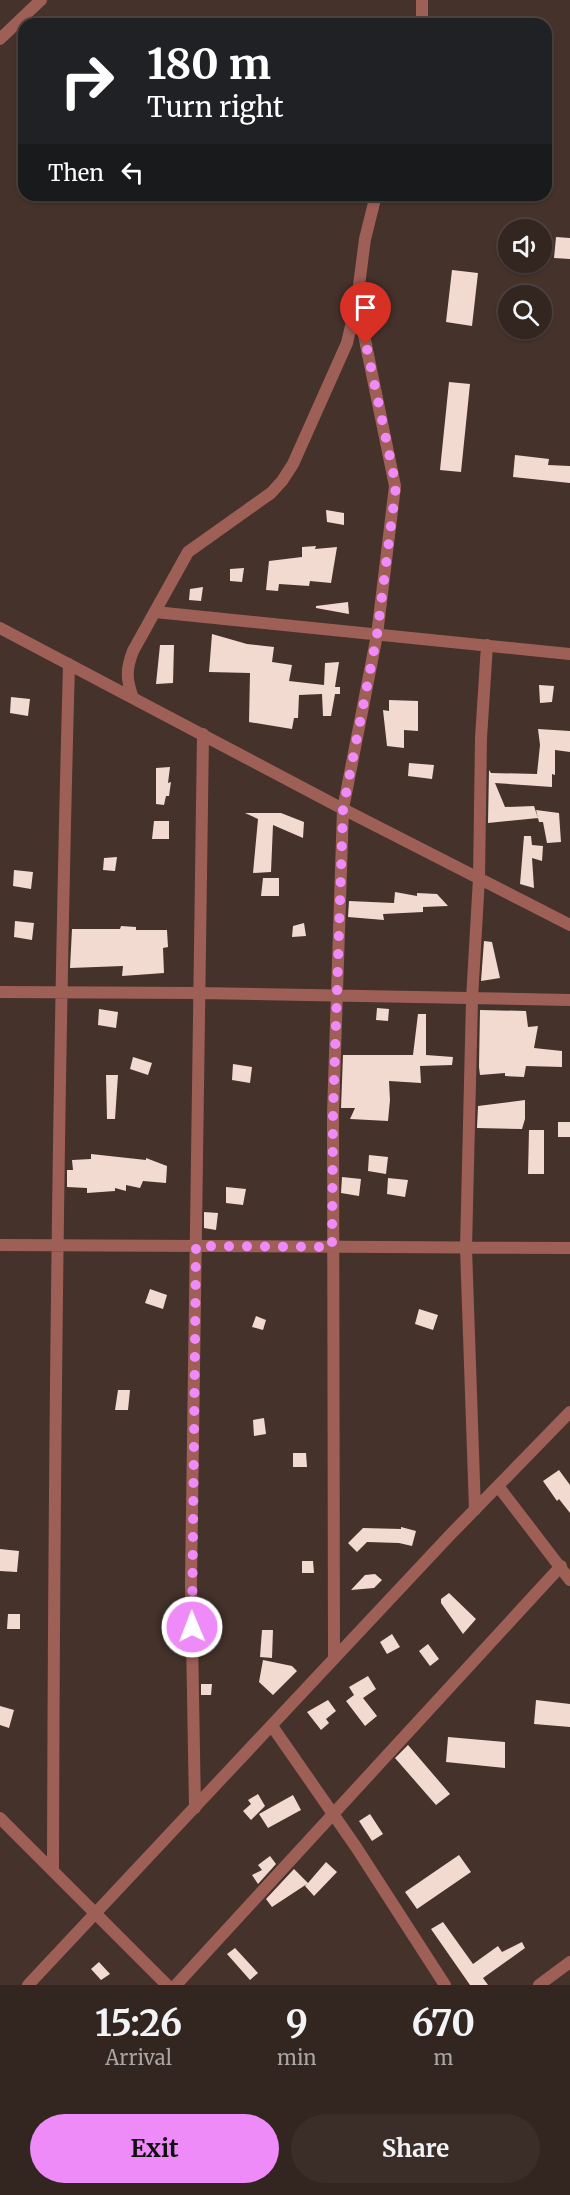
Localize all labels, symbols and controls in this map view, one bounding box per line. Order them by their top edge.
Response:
text: 180 m [147,38,271,90]
icon: right [48,42,126,120]
text: Turn right [147,90,284,124]
icon: left [116,156,149,189]
text: Then [48,159,104,187]
map controls [498,219,552,339]
button: sound [498,219,552,273]
pin [340,282,391,344]
button: search [498,285,552,339]
icon: arrive [349,291,382,324]
position arrow [160,1595,224,1659]
text: 15:26 [95,2001,182,2046]
text: 9 [286,2001,308,2046]
text: 670 [412,2001,475,2046]
text: Arrival [105,2045,172,2070]
text: min [277,2045,317,2070]
text: m [433,2045,453,2070]
button: Exit [30,2114,279,2183]
button: Share [291,2114,540,2183]

